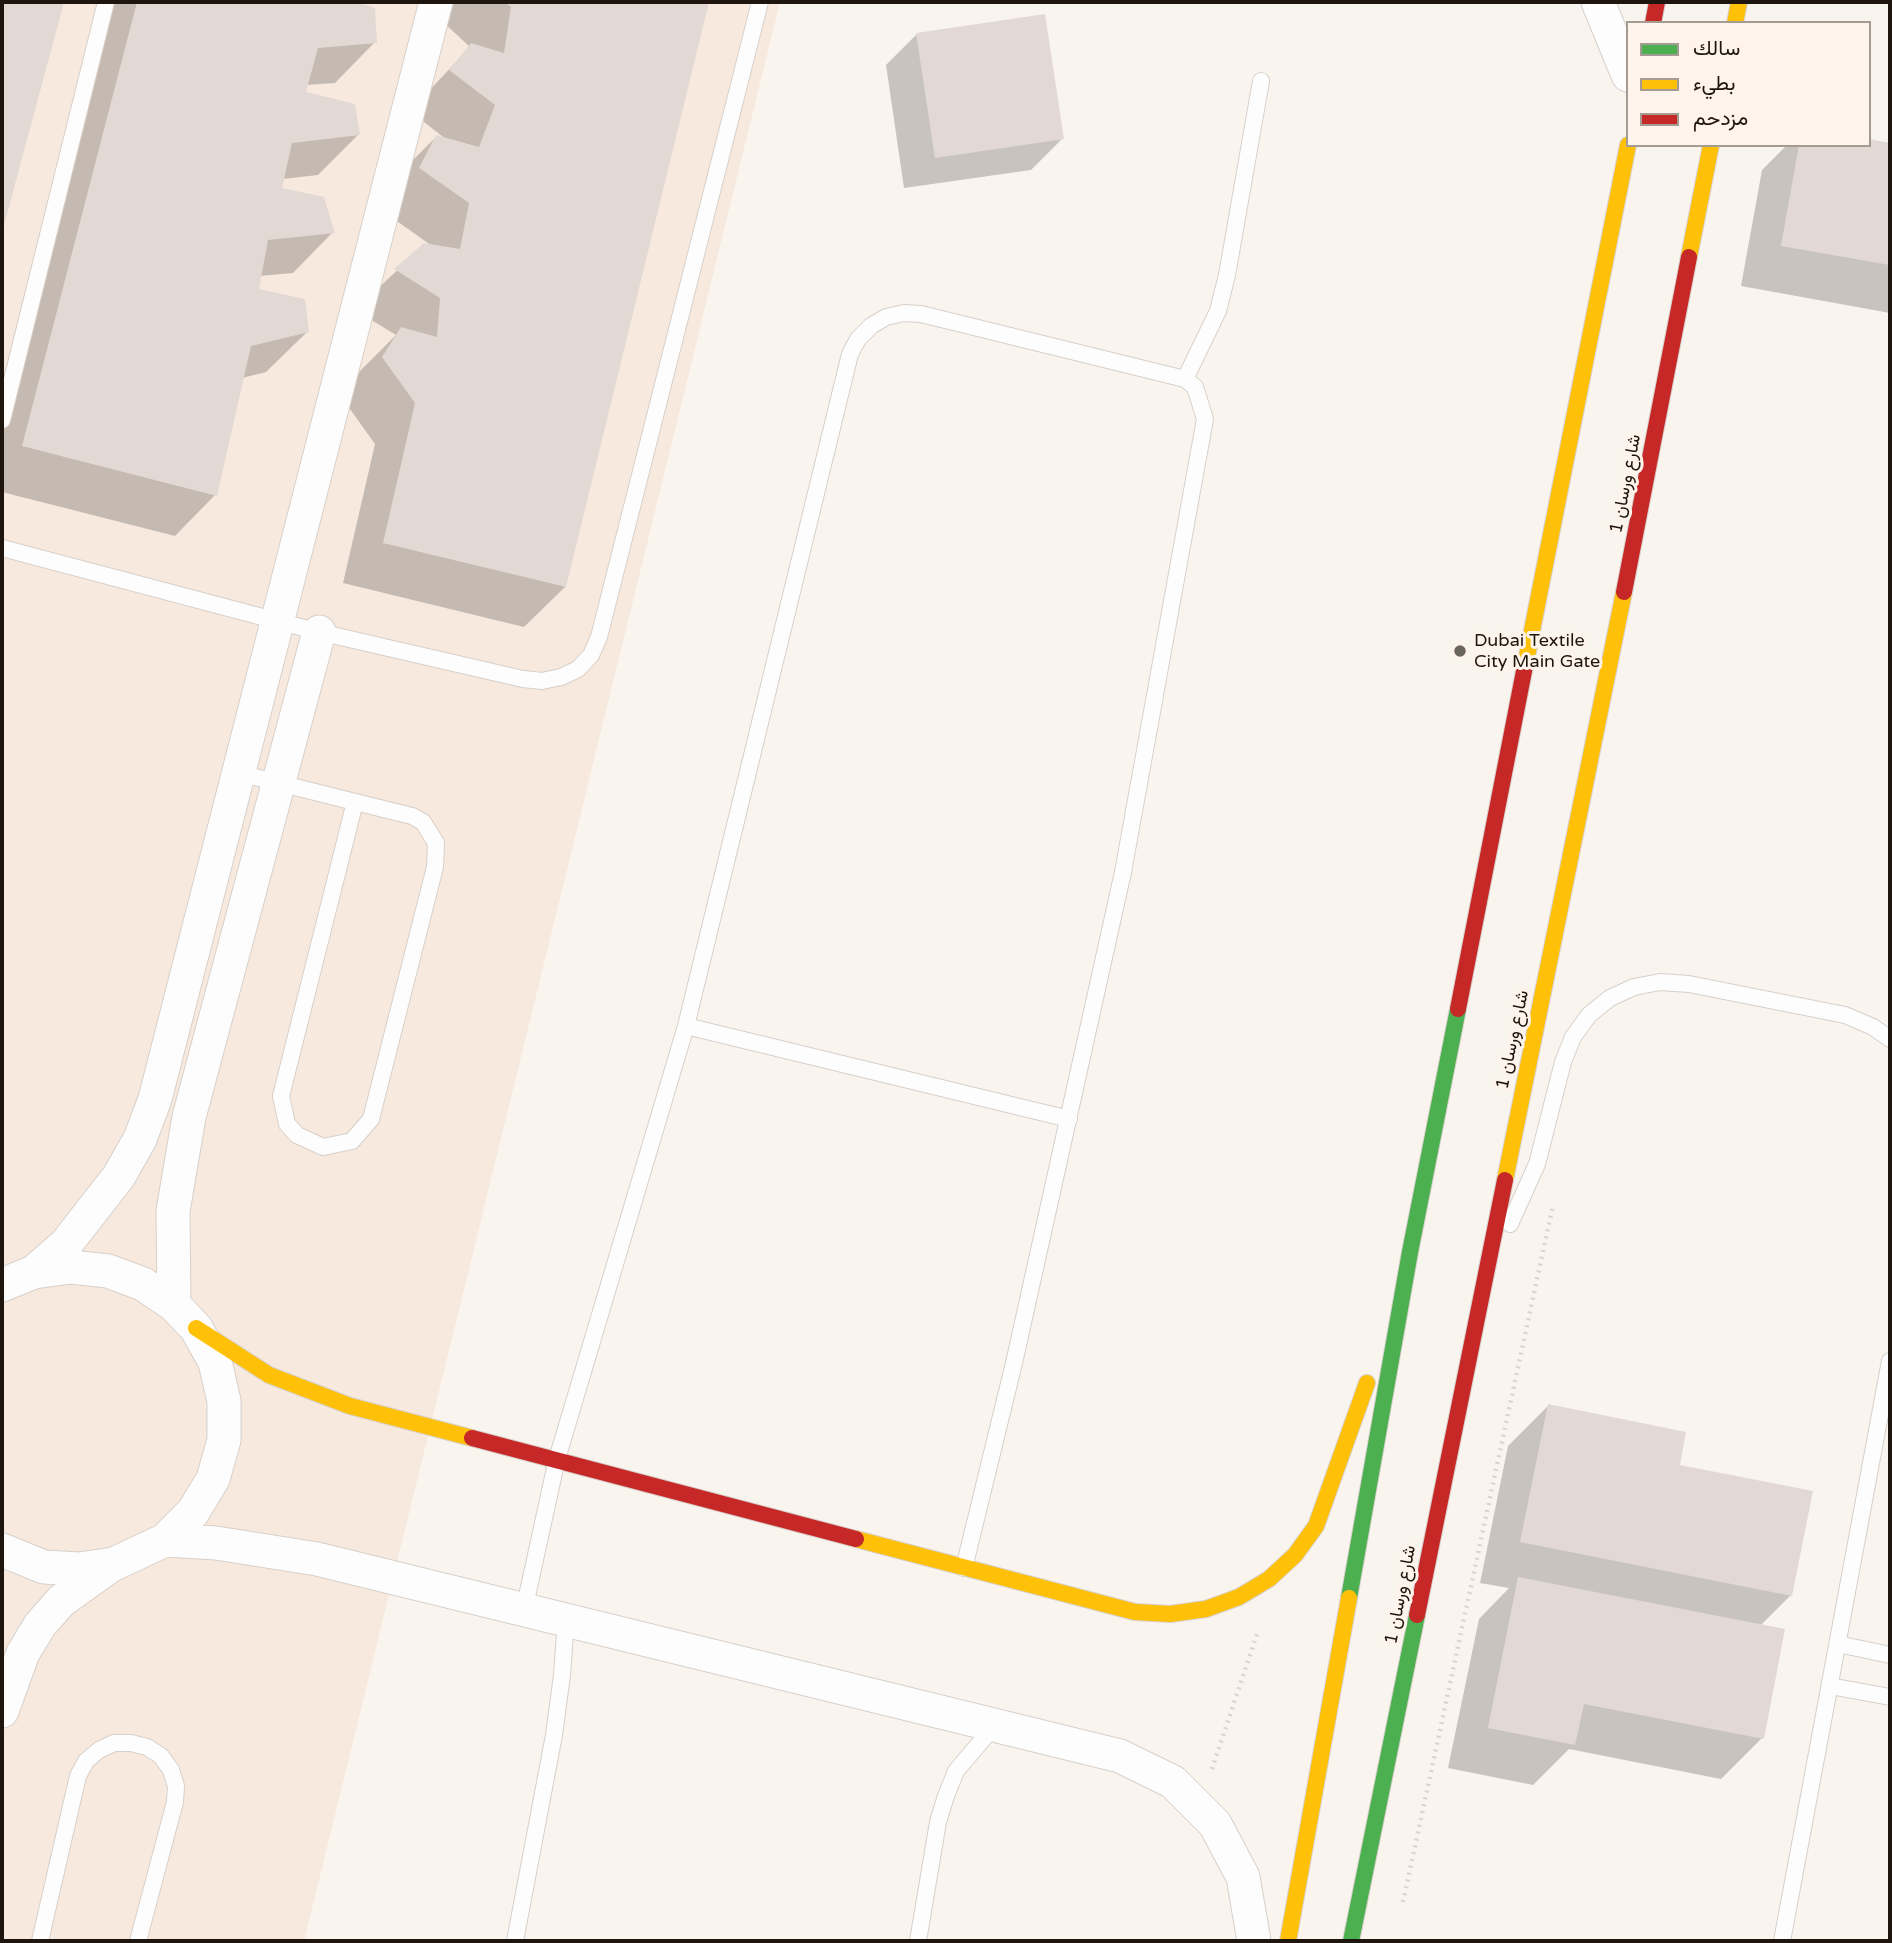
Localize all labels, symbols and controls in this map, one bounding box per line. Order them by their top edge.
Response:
legend [1626,21,1871,147]
text: سالك [1693,36,1740,61]
text: بطيء [1693,71,1736,96]
text: مزدحم [1693,106,1748,131]
street label: شارع ورسان 1 [1606,433,1646,535]
place label: Dubai Textile City Main Gate [1474,630,1600,672]
marker: Dubai Textile City Main Gate [1452,643,1468,659]
street label: شارع ورسان 1 [1492,989,1534,1091]
street label: شارع ورسان 1 [1381,1544,1421,1646]

